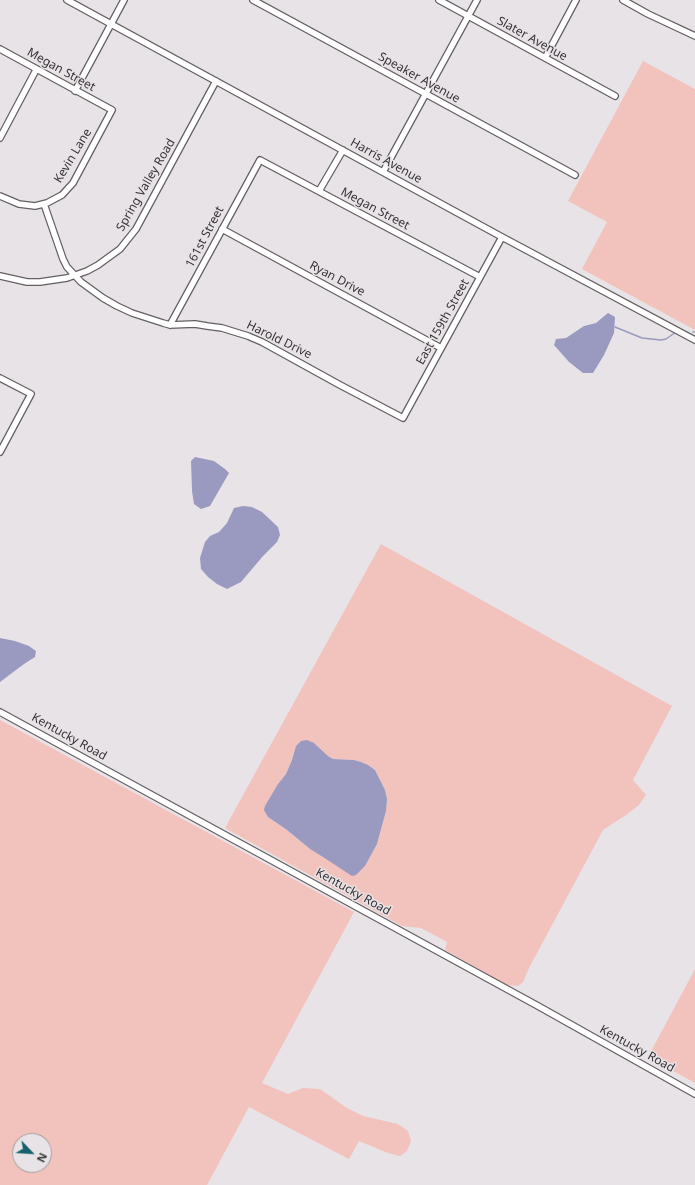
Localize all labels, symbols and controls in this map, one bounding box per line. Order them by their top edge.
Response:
street label: Slater Avenue [495,14,569,64]
street label: Megan Street [24,45,98,95]
street label: Speaker Avenue [376,50,462,106]
street label: Kevin Lane [51,126,95,186]
street label: Harris Avenue [348,135,424,187]
street label: Spring Valley Road [114,136,178,234]
street label: Megan Street [338,185,412,233]
street label: 161st Street [183,204,227,270]
street label: Ryan Drive [307,258,367,300]
street label: East 159th Street [414,277,472,367]
street label: Harold Drive [244,318,314,362]
street label: Kentucky Road [29,710,109,764]
street label: Kentucky Road [313,865,393,919]
street label: Kentucky Road [597,1022,677,1076]
north arrow [12,1133,52,1173]
text: N [34,1151,51,1165]

